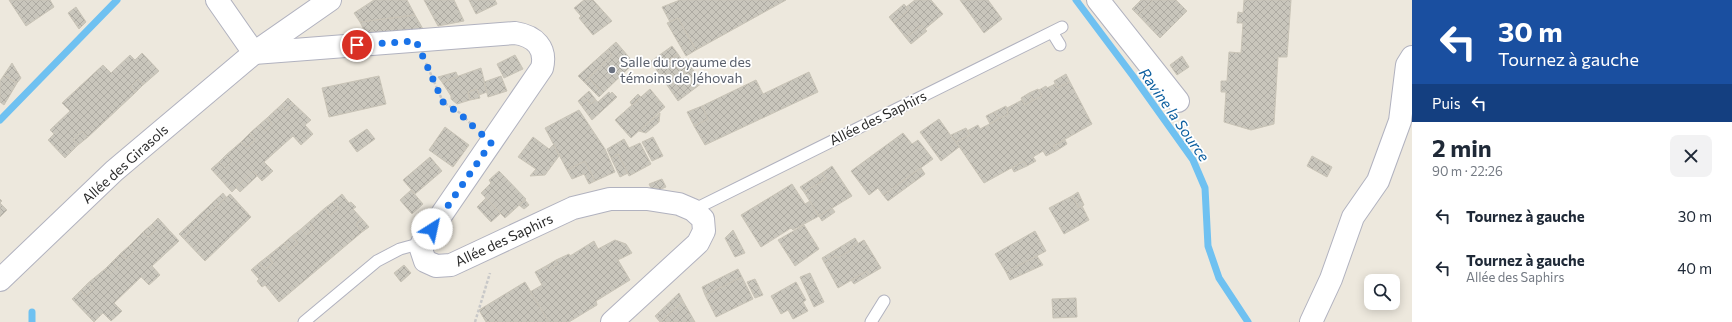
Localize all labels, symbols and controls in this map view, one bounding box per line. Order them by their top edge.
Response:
text: 30 m [1498,14,1563,48]
icon: left [1432,16,1484,68]
pin [340,28,374,62]
icon: arrive [346,34,368,56]
text: Tournez à gauche [1498,48,1639,70]
place label: Salle du royaume des témoins de Jéhovah [620,53,751,86]
water label: Ravine la Source [1136,64,1214,165]
marker: Salle du royaume des témoins de Jéhovah [607,65,617,75]
street label: Allée des Saphirs [826,87,929,148]
icon: left [1468,92,1490,114]
text: Puis [1432,94,1460,112]
street label: Allée des Girasols [78,120,171,207]
text: 2 min [1432,133,1492,162]
button: close [1670,135,1712,177]
text: 90 m · 22:26 [1432,163,1503,179]
icon: left [1432,205,1454,227]
text: Tournez à gauche [1466,207,1585,225]
text: 30 m [1678,207,1712,225]
position arrow [411,208,453,250]
street label: Allée des Saphirs [452,209,555,270]
text: Tournez à gauche [1466,251,1585,269]
icon: left [1432,257,1454,279]
text: 40 m [1677,259,1712,277]
text: Allée des Saphirs [1466,269,1564,285]
map controls [1364,274,1400,310]
button: search [1364,274,1400,310]

